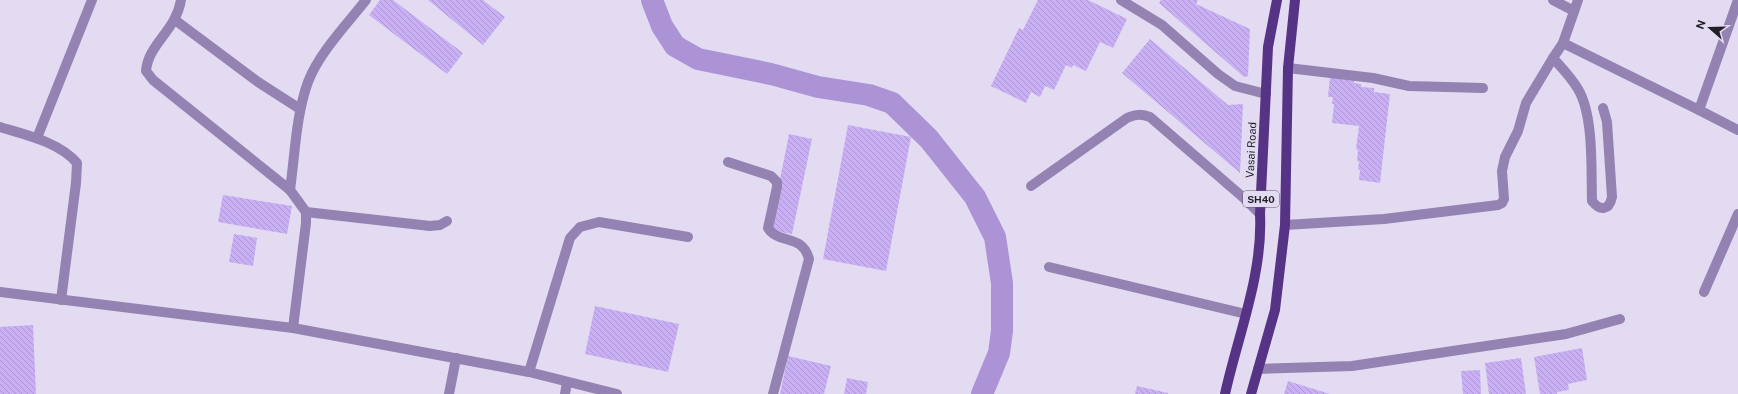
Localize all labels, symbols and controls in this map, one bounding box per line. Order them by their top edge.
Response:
north arrow [1690,8,1730,48]
text: N [1693,18,1708,31]
street label: Vasai Road [1244,122,1258,178]
road number: SH40 [1243,191,1279,207]

